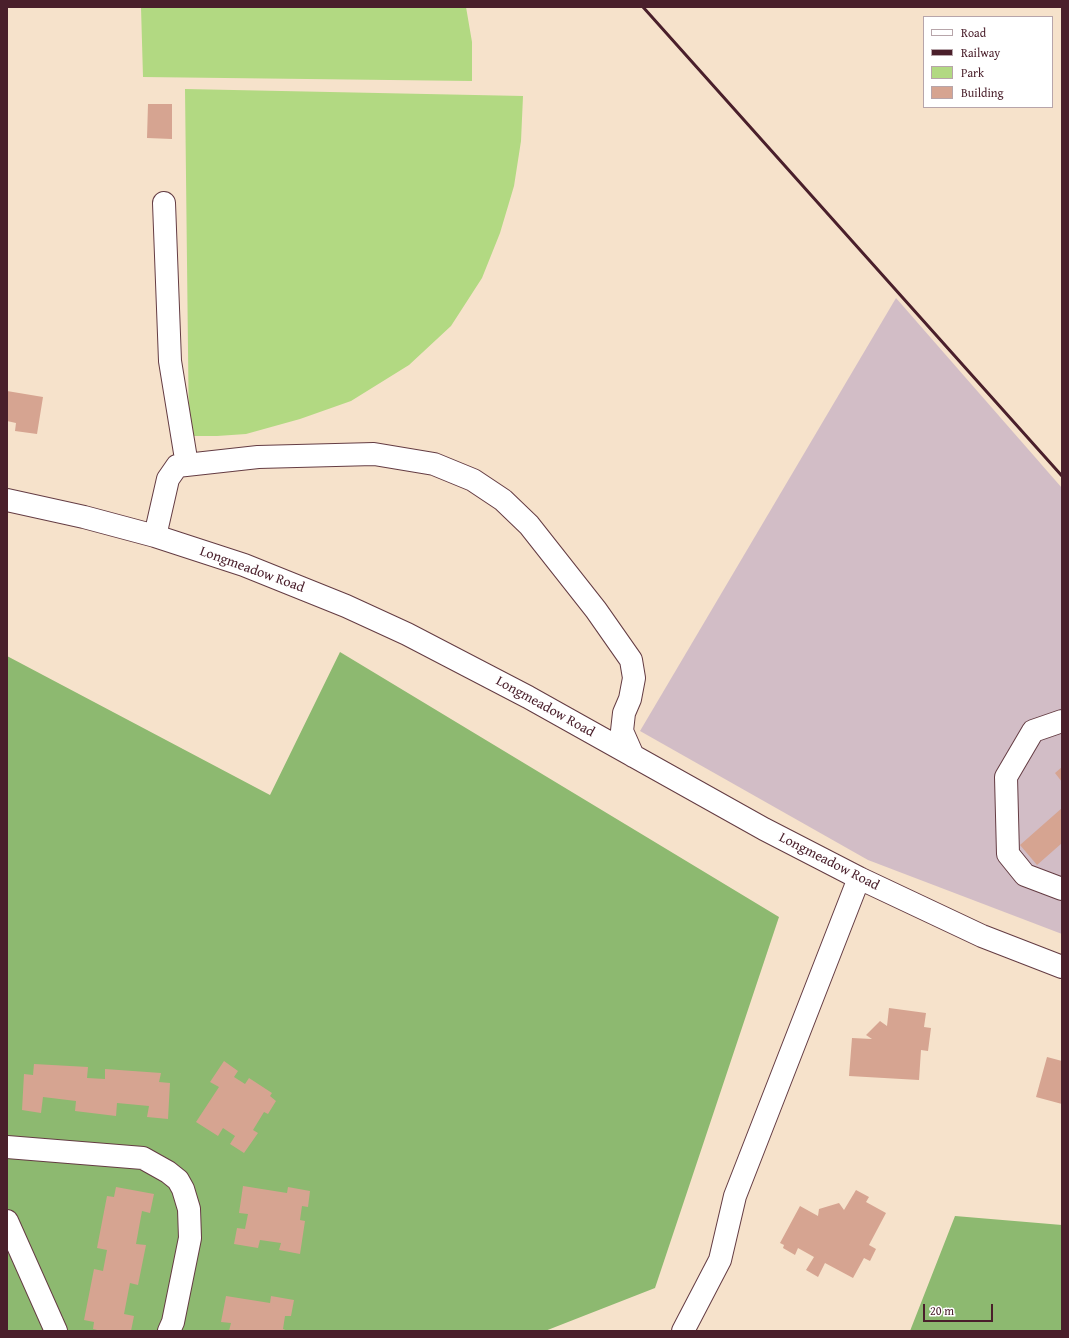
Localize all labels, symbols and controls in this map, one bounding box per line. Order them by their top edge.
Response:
legend [923,16,1053,108]
text: Road [961,24,986,41]
text: Railway [961,44,1000,61]
text: Park [961,64,984,81]
text: Building [961,84,1004,101]
street label: Longmeadow Road [197,543,307,597]
street label: Longmeadow Road [493,673,597,741]
street label: Longmeadow Road [776,830,882,894]
scale bar [925,1296,995,1322]
text: 20 m [930,1302,954,1319]

